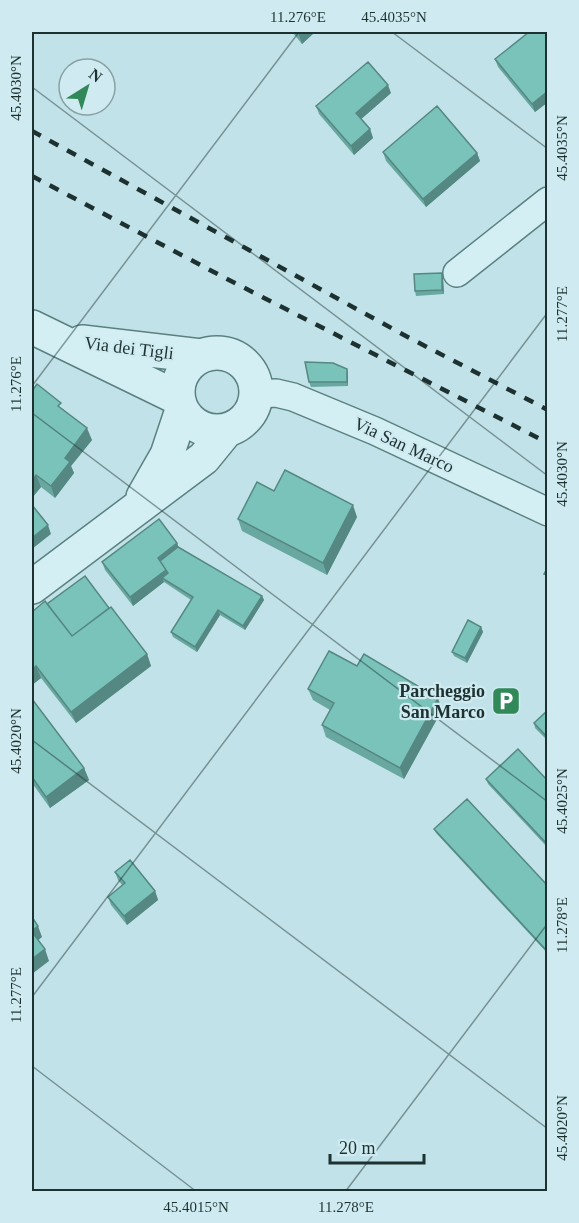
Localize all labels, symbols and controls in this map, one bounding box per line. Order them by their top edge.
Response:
text: 11.276°E [270,9,326,25]
text: 45.4035°N [361,9,427,25]
text: 45.4030°N [8,55,24,121]
north arrow [57,57,117,117]
text: N [86,65,106,86]
text: 45.4035°N [554,115,570,181]
text: 11.277°E [554,286,570,342]
street label: Via dei Tigli [83,333,175,363]
text: 11.276°E [8,356,24,412]
street label: Via San Marco [351,413,457,477]
text: 45.4030°N [554,441,570,507]
place label: Parcheggio San Marco [399,681,485,722]
parking icon: Parcheggio San Marco [490,685,522,717]
text: 45.4020°N [8,708,24,774]
text: 45.4025°N [554,768,570,834]
text: 11.278°E [554,897,570,953]
text: 11.277°E [8,967,24,1023]
text: 45.4020°N [554,1095,570,1161]
scale bar [330,1127,424,1165]
text: 20 m [339,1138,376,1158]
text: 45.4015°N [163,1199,229,1215]
text: 11.278°E [318,1199,374,1215]

